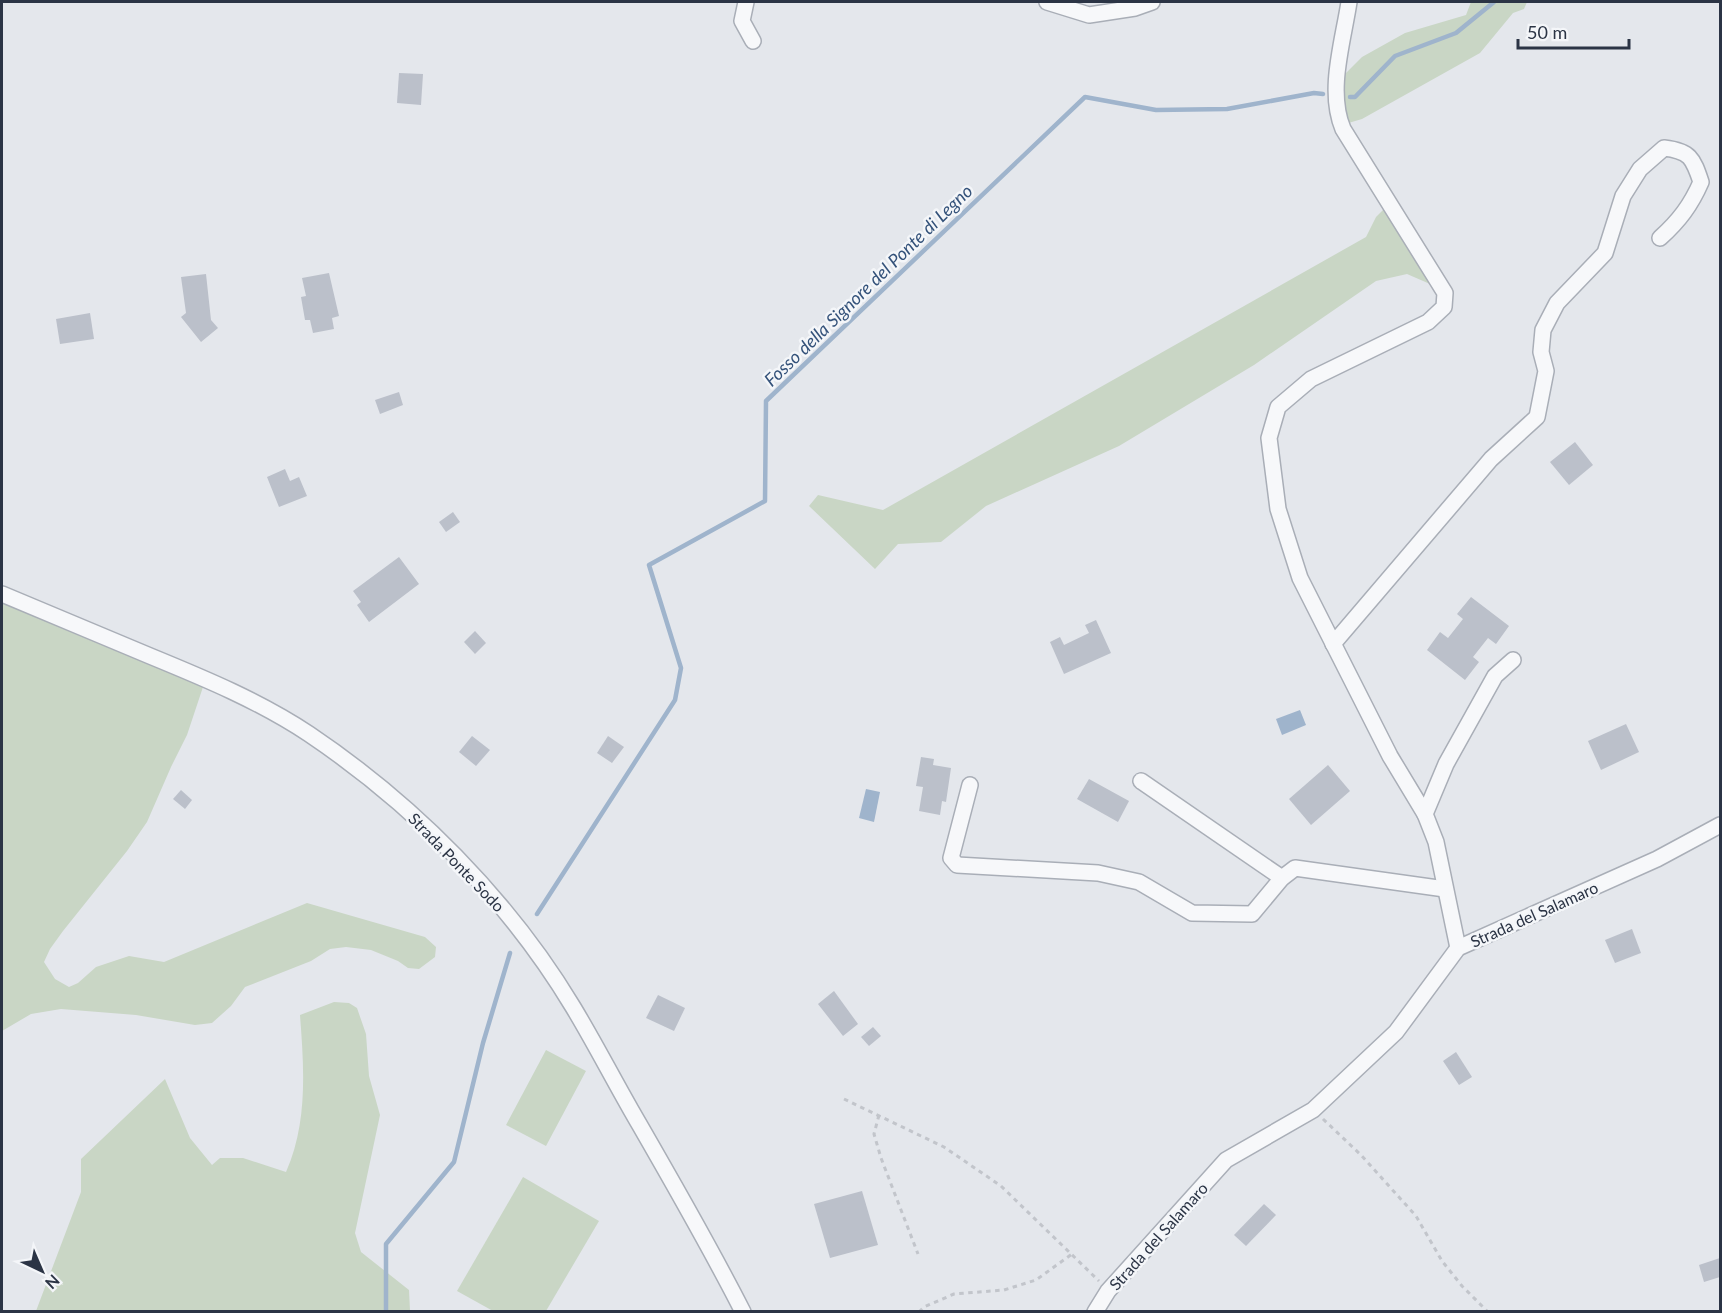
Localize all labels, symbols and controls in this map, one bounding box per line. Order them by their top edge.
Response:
scale bar [1518,12,1629,50]
text: 50 m [1527,21,1567,43]
water label: Fosso della Signore del Ponte di Legno [759,180,977,390]
street label: Strada Ponte Sodo [405,809,509,915]
street label: Strada del Salamaro [1467,877,1601,951]
street label: Strada del Salamaro [1105,1178,1211,1294]
north arrow [12,1241,72,1301]
text: N [42,1271,64,1293]

